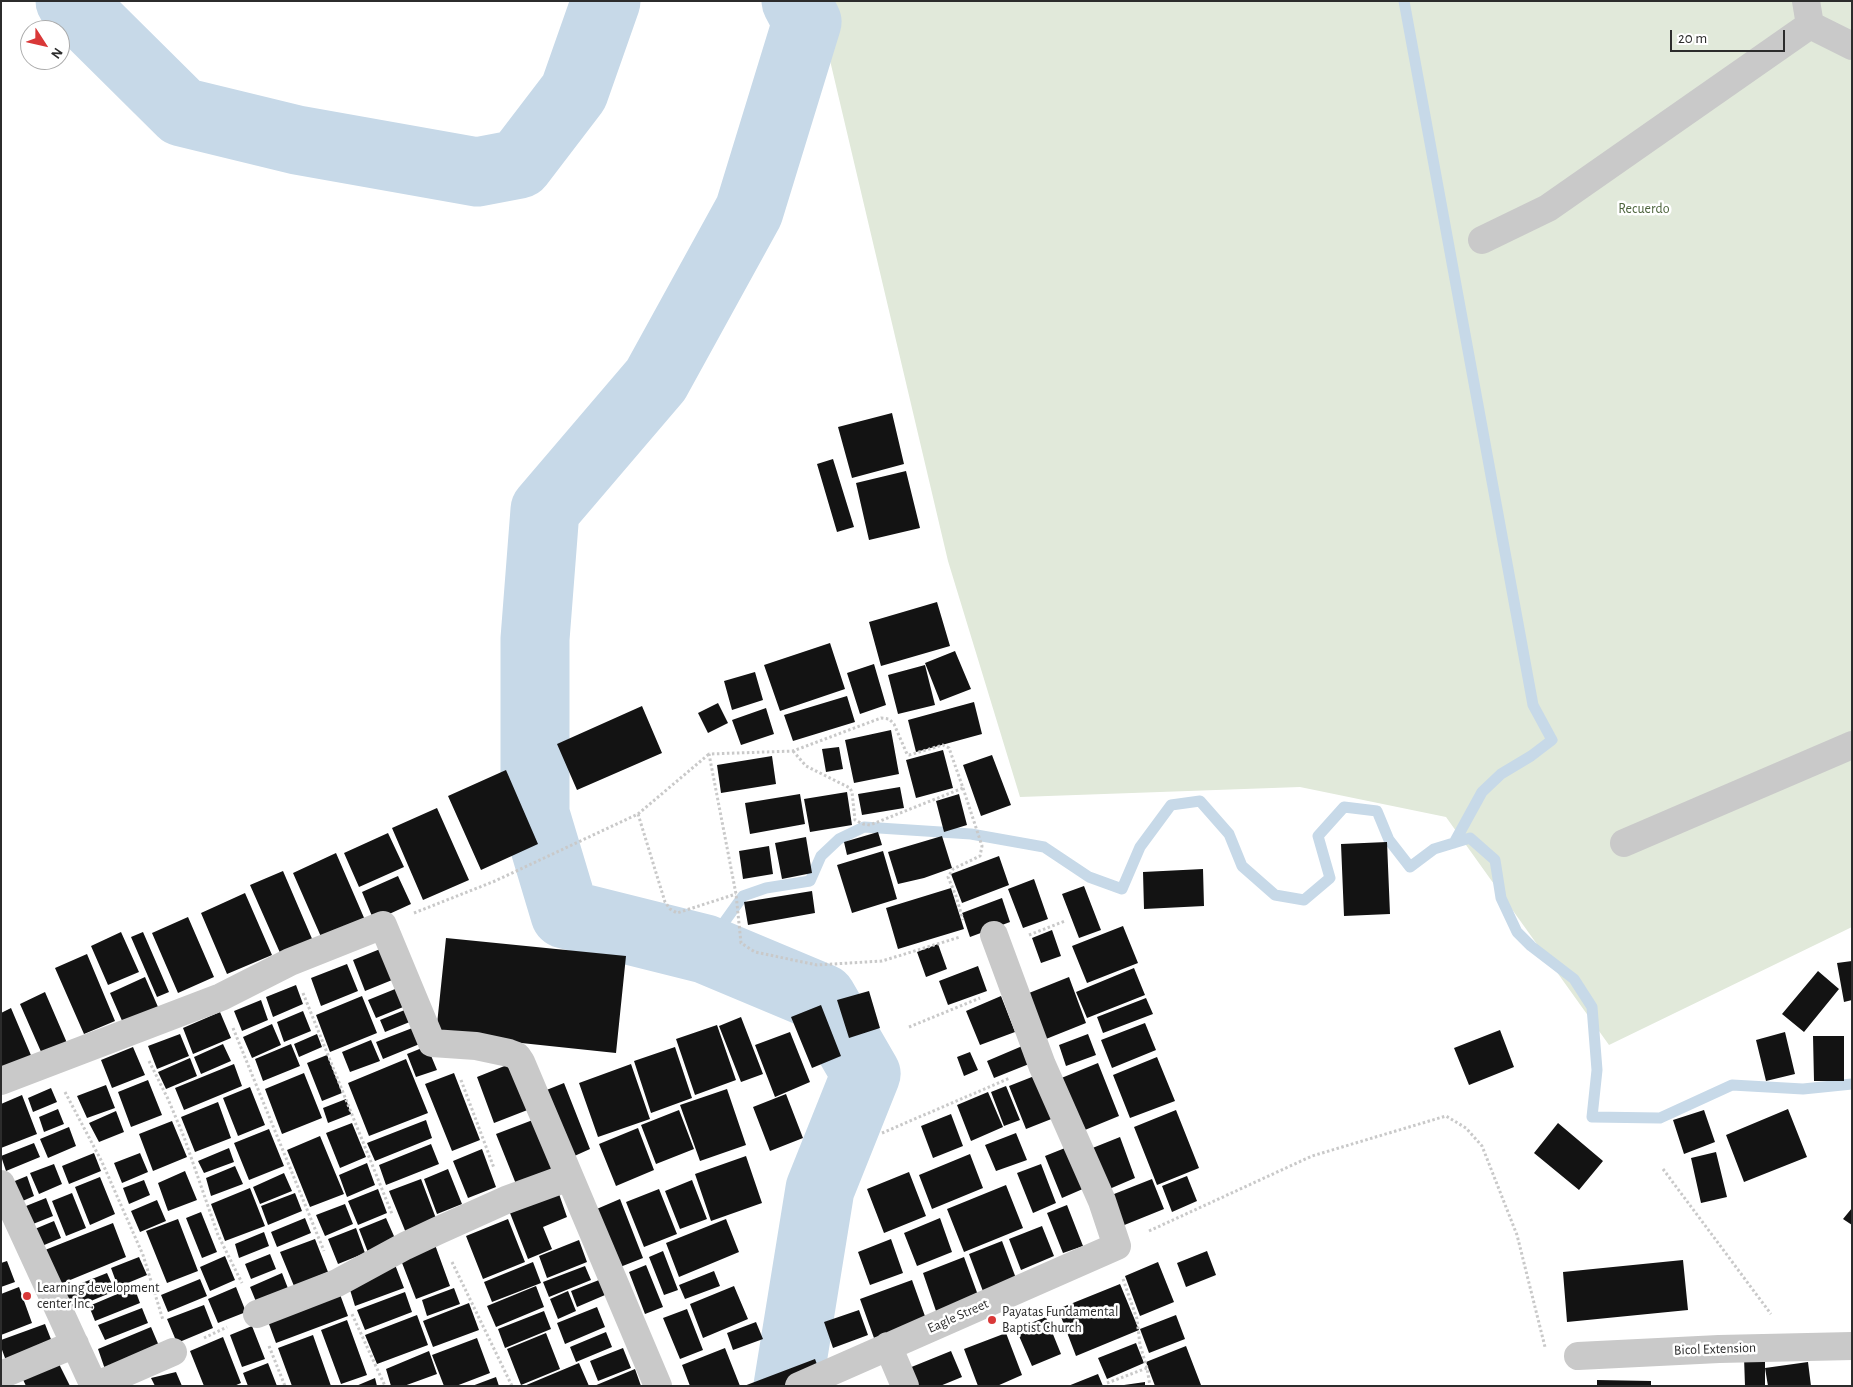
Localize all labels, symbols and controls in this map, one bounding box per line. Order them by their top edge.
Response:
north arrow [20,20,70,70]
scale bar [1673,20,1788,52]
text: 20 m [1678,31,1707,46]
text: N [48,45,65,61]
park label: Recuerdo [1618,201,1670,217]
place label: Learning development center Inc. [37,1280,159,1312]
marker: Learning development center Inc. [21,1290,33,1302]
street label: Eagle Street [925,1295,991,1337]
place label: Payatas Fundamental Baptist Church [1002,1304,1118,1336]
marker: Payatas Fundamental Baptist Church [986,1314,998,1326]
street label: Bicol Extension [1674,1339,1756,1359]

